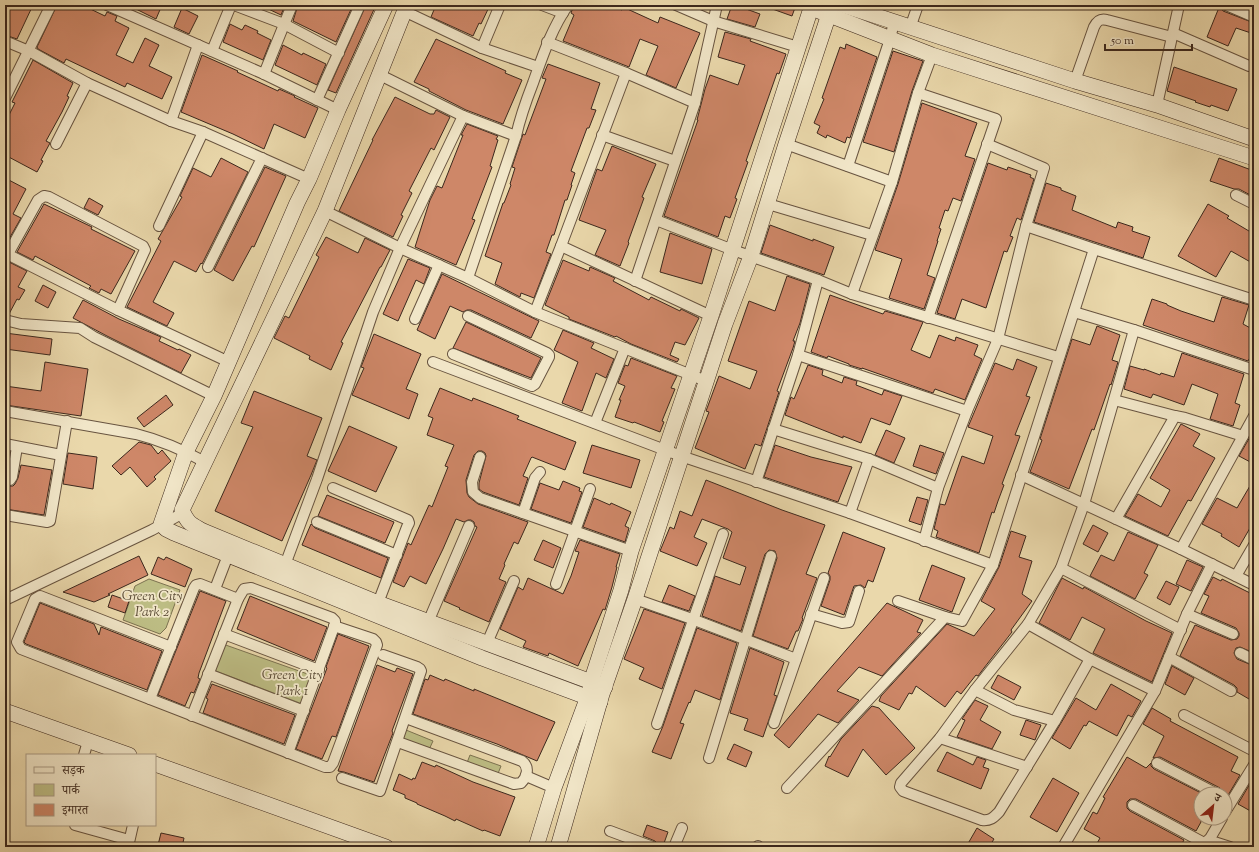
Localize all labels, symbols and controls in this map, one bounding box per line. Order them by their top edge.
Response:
scale bar [1105,26,1192,52]
text: 50 m [1110,32,1134,50]
park label: Green City Park 2 [122,587,183,623]
park label: Green City Park 1 [262,666,323,702]
legend [26,754,156,826]
text: सड़क [61,762,86,780]
text: पार्क [61,782,81,800]
north arrow [1193,786,1233,826]
text: उ [1210,789,1225,807]
text: इमारत [61,802,89,820]

